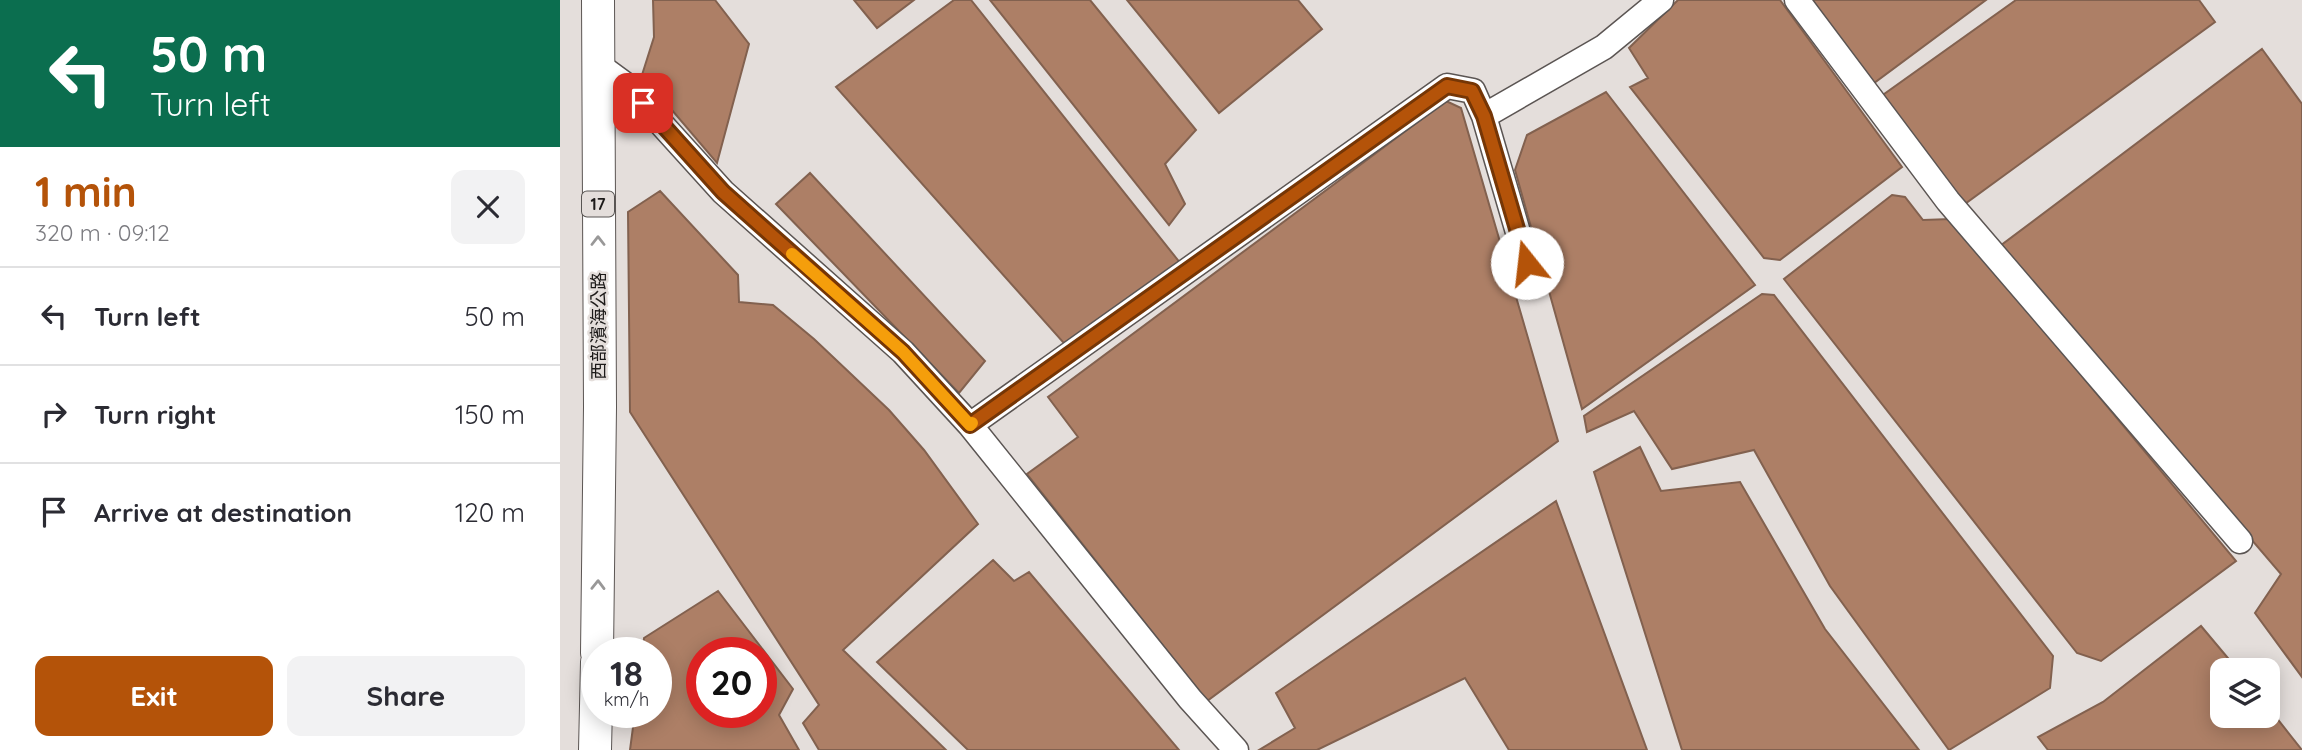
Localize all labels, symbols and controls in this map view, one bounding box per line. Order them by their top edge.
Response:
text: 50 m [150,23,267,84]
icon: left [35,28,126,119]
pin [613,73,673,133]
text: Turn left [150,84,271,124]
icon: arrive [624,84,662,122]
text: 1 min [35,165,137,218]
button: close [451,170,525,244]
road number: 17 [582,192,614,216]
text: 320 m · 09:12 [35,218,170,247]
position arrow [1490,226,1564,300]
one-way arrow [590,236,606,246]
street label: 西部濱海公路 [587,272,610,380]
icon: left [35,297,73,335]
text: Turn left [94,300,201,333]
text: 50 m [465,300,525,333]
icon: right [35,395,73,433]
text: Turn right [94,398,216,431]
text: 150 m [455,398,525,431]
icon: arrive [35,493,73,531]
text: Arrive at destination [94,496,352,529]
text: 120 m [455,496,525,529]
one-way arrow [590,579,606,589]
speed limit sign: 20 [686,637,777,728]
text: 18 [610,651,643,695]
button: Exit [35,656,273,736]
button: Share [287,656,525,736]
map controls [2210,658,2280,728]
button: layers [2210,658,2280,728]
text: km/h [604,688,649,711]

